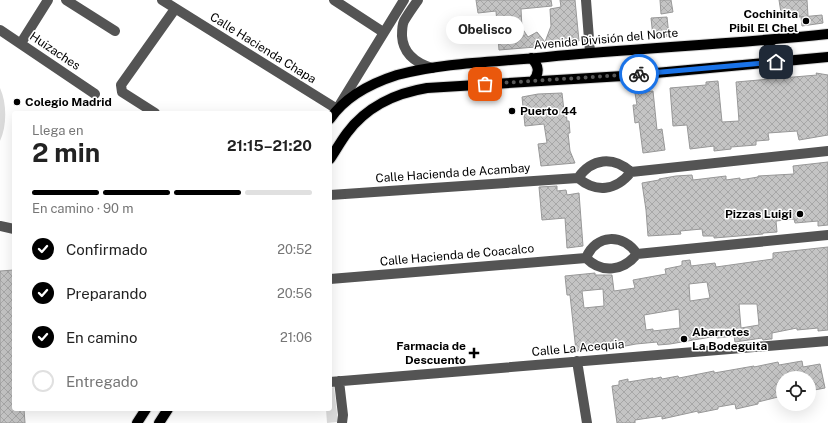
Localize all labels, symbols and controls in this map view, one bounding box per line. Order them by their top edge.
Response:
place label: Cochinita Pibil El Chel [729,7,798,35]
street label: Calle Hacienda Chapa [207,10,319,86]
callout: Obelisco [446,16,524,44]
marker: Cochinita Pibil El Chel [801,16,811,26]
text: Obelisco [458,22,512,37]
street label: Avenida División del Norte [533,26,679,52]
street label: Huizaches [27,29,83,73]
pin [759,45,793,79]
icon: home [765,51,787,73]
courier [619,54,659,94]
icon: bike [628,63,650,85]
pin [468,67,502,101]
icon: bag [474,73,496,95]
place label: Colegio Madrid [25,95,112,109]
marker: Colegio Madrid [12,97,22,107]
place label: Puerto 44 [520,104,577,118]
marker: Puerto 44 [507,106,517,116]
text: Llega en [32,123,83,138]
text: 2 min [32,137,100,168]
text: 21:15–21:20 [227,137,312,154]
street label: Calle Hacienda de Acambay [375,161,532,185]
text: En camino · 90 m [32,201,133,216]
place label: Pizzas Luigi [725,207,792,221]
marker: Pizzas Luigi [795,209,805,219]
icon: check [32,238,54,260]
text: Confirmado [66,241,147,258]
street label: Calle Hacienda de Coacalco [379,241,535,269]
text: 20:52 [277,242,312,257]
icon: check [32,282,54,304]
text: Preparando [66,285,147,302]
text: 20:56 [277,286,312,301]
place label: Abarrotes La Bodeguita [692,325,767,353]
icon: check [32,326,54,348]
text: En camino [66,329,138,346]
text: 21:06 [280,330,312,345]
marker: Abarrotes La Bodeguita [679,334,689,344]
street label: Calle La Acequia [531,337,625,359]
place label: Farmacia de Descuento [396,339,466,367]
marker: Farmacia de Descuento [469,348,479,358]
map controls [776,371,816,411]
button: locate [776,371,816,411]
text: Entregado [66,373,138,390]

